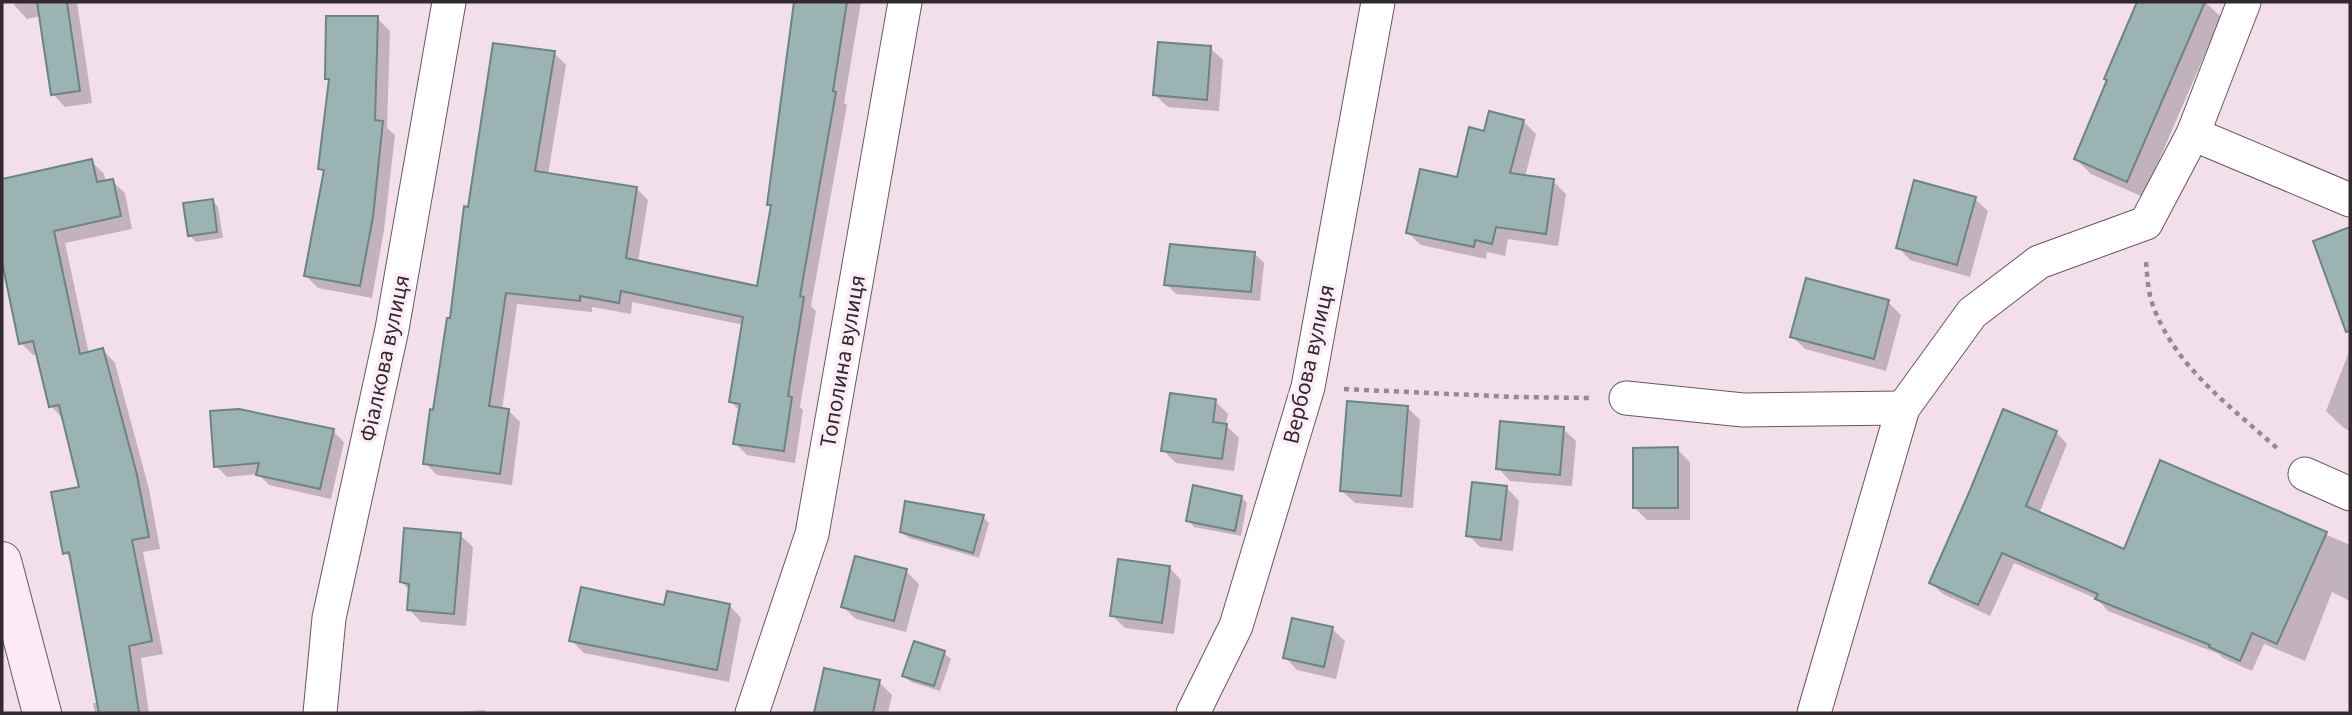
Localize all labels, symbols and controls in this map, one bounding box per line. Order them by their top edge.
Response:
street label: Фіалкова вулиця [351,272,418,445]
street label: Тополина вулиця [811,272,874,450]
street label: Вербова вулиця [1274,281,1343,447]

